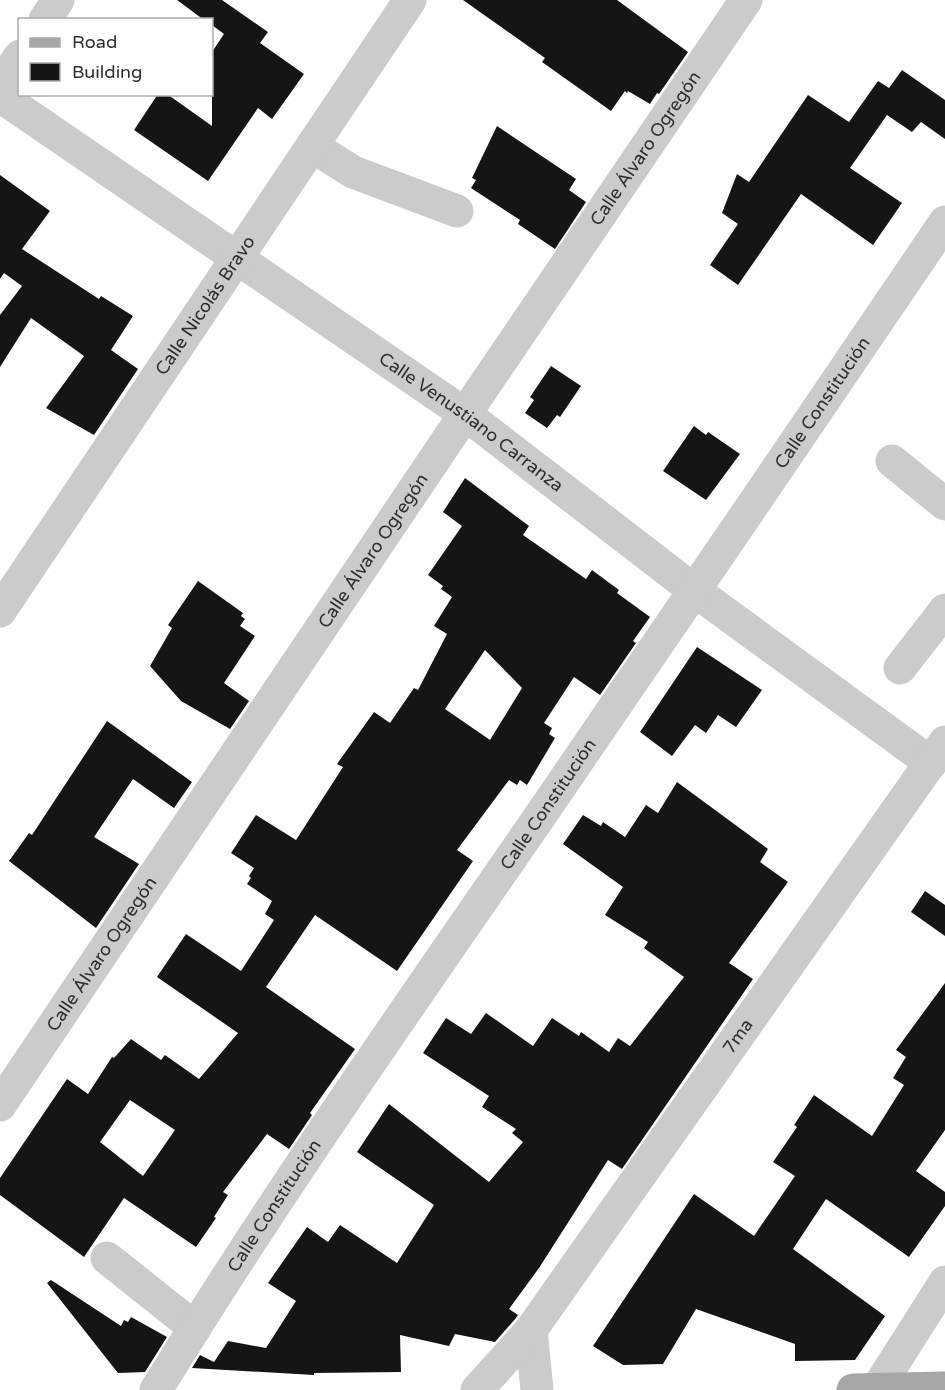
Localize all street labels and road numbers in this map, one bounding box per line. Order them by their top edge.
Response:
street label: Calle Álvaro Ogregón [585,67,706,230]
street label: Calle Nicolás Bravo [150,231,260,379]
street label: Calle Constitución [770,333,875,473]
street label: Calle Venustiano Carranza [375,347,568,497]
street label: Calle Álvaro Ogregón [313,469,433,632]
street label: Calle Constitución [495,734,601,874]
street label: Calle Álvaro Ogregón [42,872,162,1036]
street label: 7ma [718,1014,758,1058]
street label: Calle Constitución [222,1135,326,1276]

